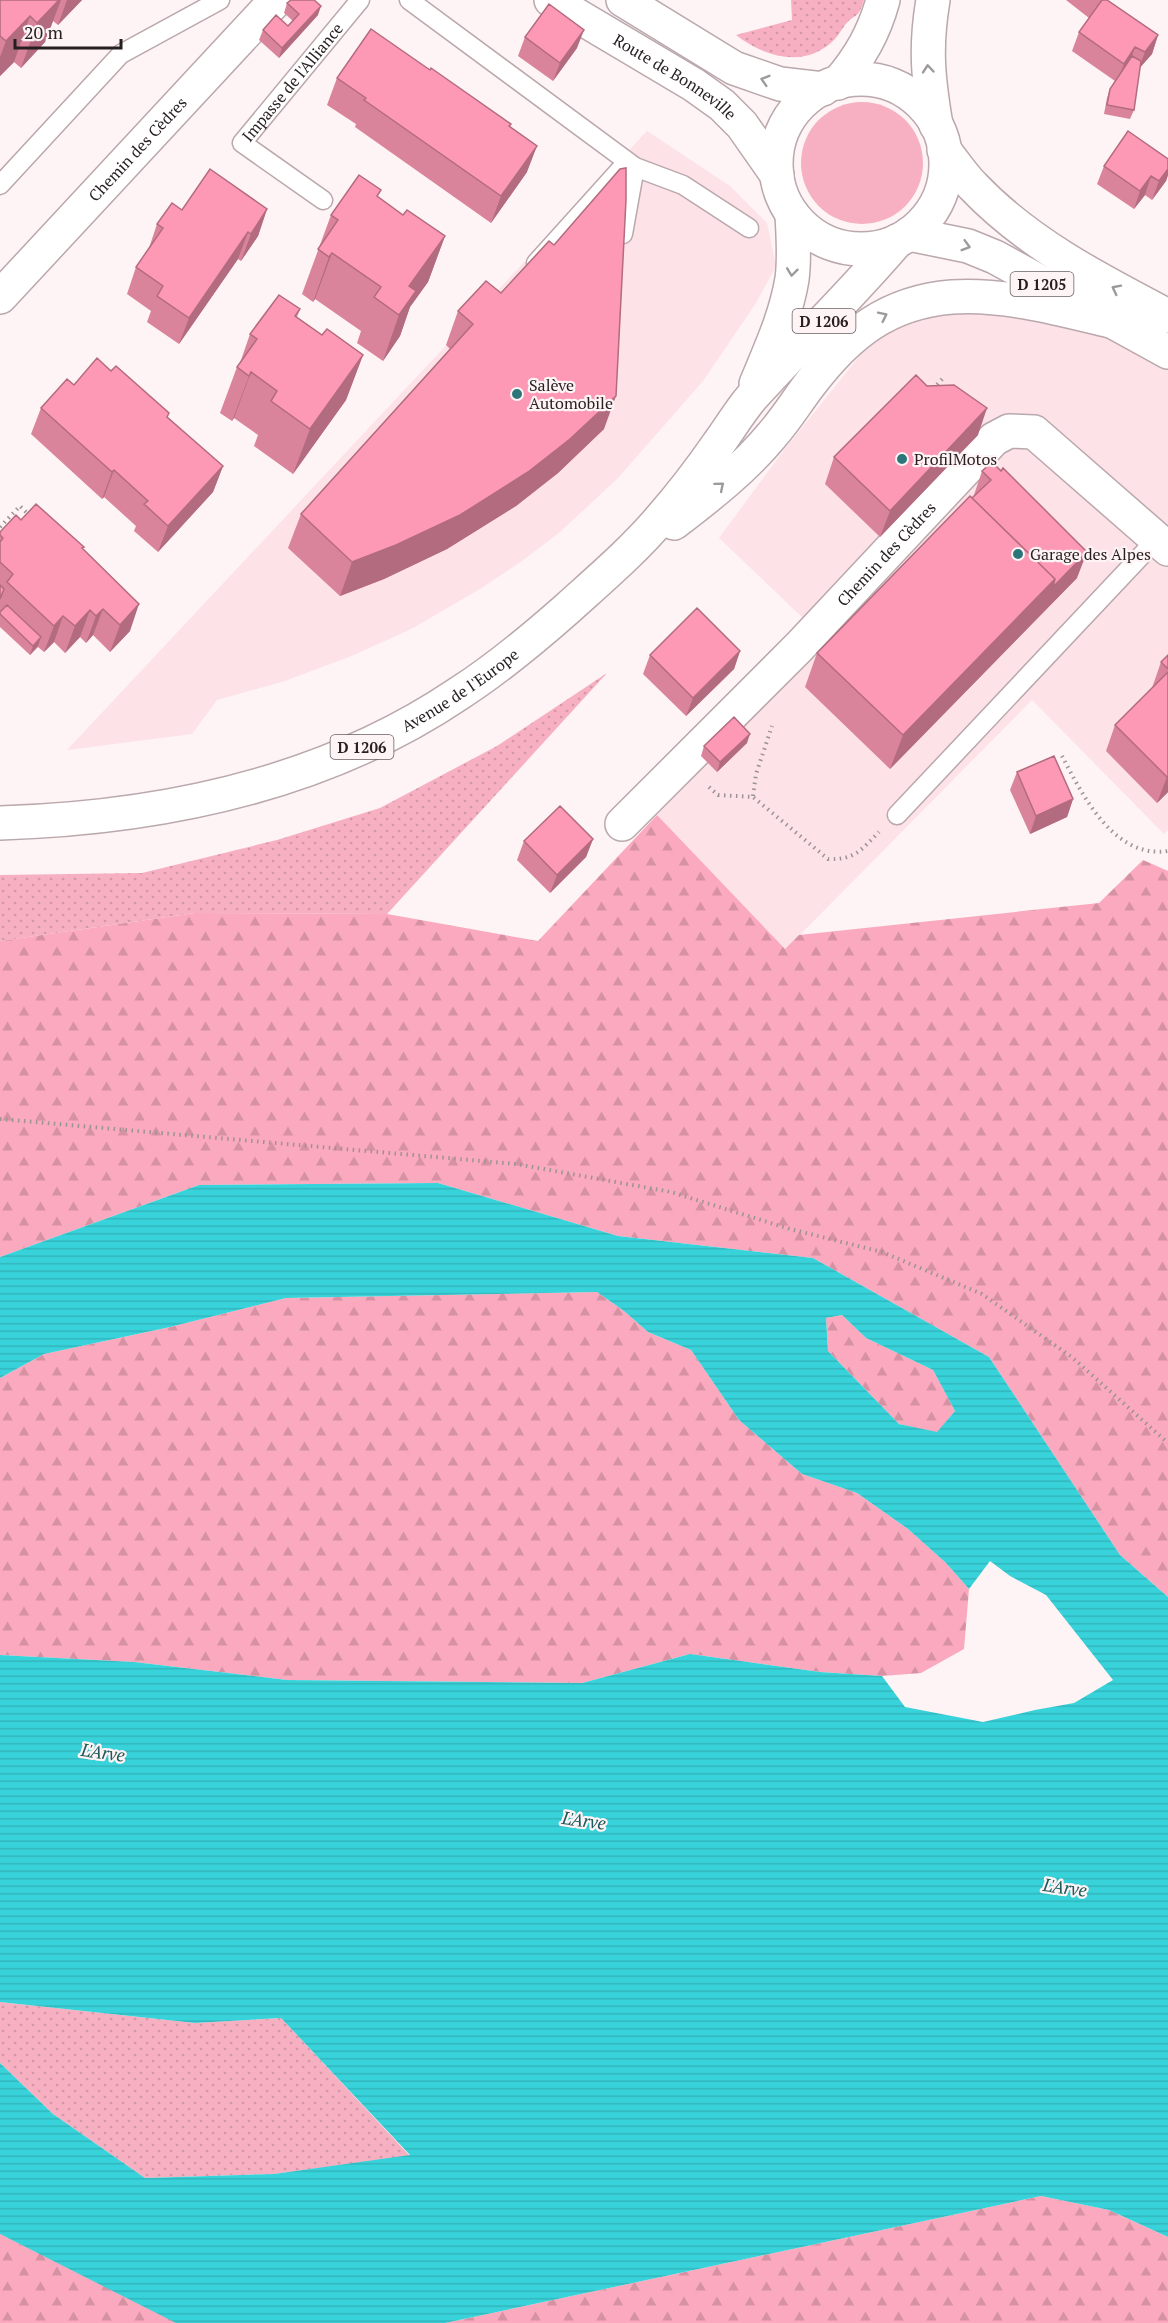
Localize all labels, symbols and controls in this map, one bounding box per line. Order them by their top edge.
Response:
scale bar [15,12,122,50]
street label: Impasse de l'Alliance [237,18,348,146]
text: 20 m [24,20,64,44]
street label: Route de Bonneville [609,29,742,125]
one-way arrow [922,64,935,73]
one-way arrow [760,75,771,87]
street label: Chemin des Cèdres [83,92,192,206]
one-way arrow [961,239,971,252]
one-way arrow [786,268,799,277]
road number: D 1205 [1010,272,1074,296]
one-way arrow [1112,285,1122,296]
road number: D 1206 [792,309,856,333]
one-way arrow [877,312,888,324]
place label: Salève Automobile [529,374,613,414]
marker: Salève Automobile [510,387,524,401]
place label: ProfilMotos [914,448,997,470]
marker: ProfilMotos [895,452,909,466]
one-way arrow [713,482,724,493]
street label: Chemin des Cèdres [832,497,941,611]
place label: Garage des Alpes [1030,543,1151,565]
marker: Garage des Alpes [1011,547,1025,561]
street label: Avenue de l'Europe [398,643,523,737]
road number: D 1206 [330,735,394,759]
water label: L'Arve [79,1737,126,1767]
water label: L'Arve [560,1805,607,1835]
water label: L'Arve [1041,1872,1088,1902]

